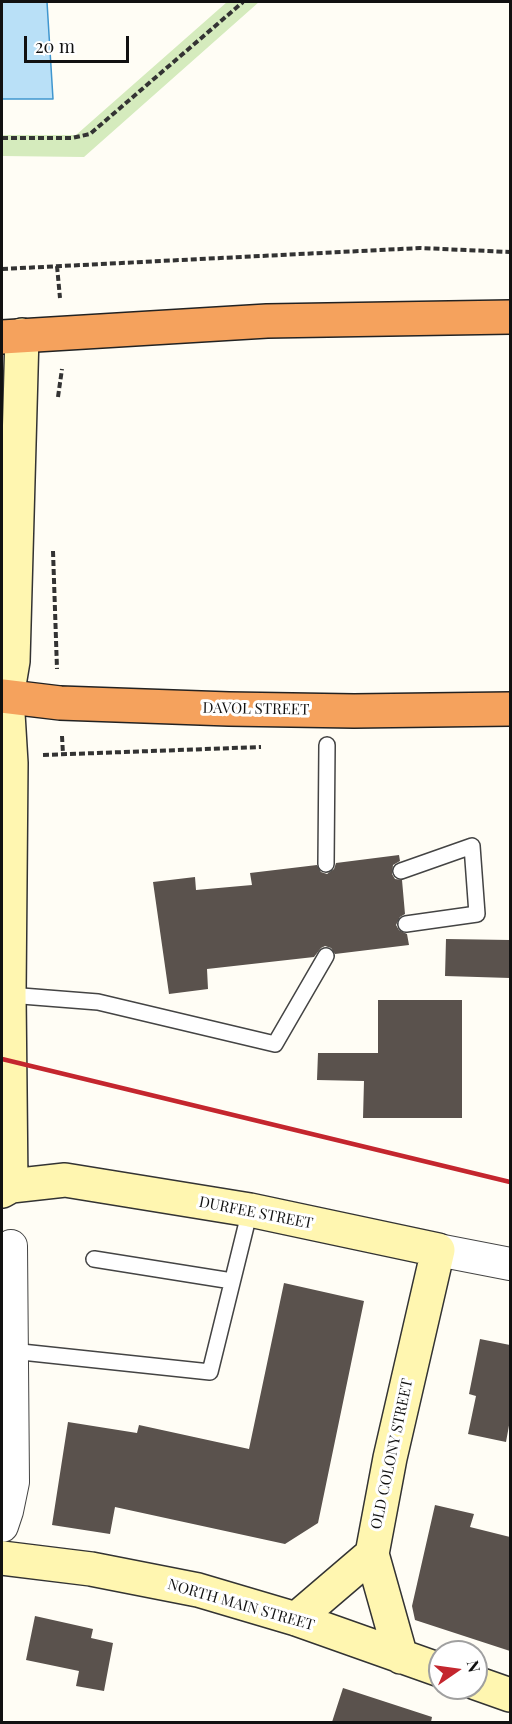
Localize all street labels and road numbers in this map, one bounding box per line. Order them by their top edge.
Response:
street label: DAVOL STREET [203,699,309,719]
street label: DURFEE STREET [197,1193,315,1233]
street label: OLD COLONY STREET [367,1377,417,1531]
street label: NORTH MAIN STREET [166,1575,316,1635]

